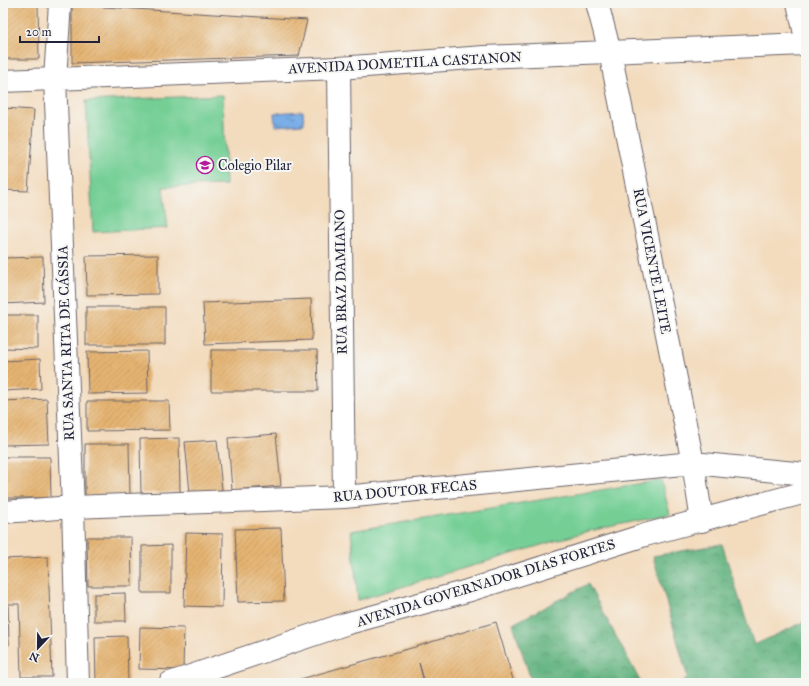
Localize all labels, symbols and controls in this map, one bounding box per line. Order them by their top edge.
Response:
scale bar [20,18,99,44]
text: 20 m [26,25,52,39]
street label: AVENIDA DOMETILA CASTANON [287,48,522,78]
school or university icon: Colegio Pilar [195,155,215,175]
place label: Colegio Pilar [218,157,292,174]
street label: RUA VICENTE LEITE [630,187,674,335]
street label: RUA BRAZ DAMIANO [331,209,351,355]
street label: RUA SANTA RITA DE CÁSSIA [52,244,78,441]
street label: RUA DOUTOR FECAS [332,476,478,506]
street label: AVENIDA GOVERNADOR DIAS FORTES [354,535,617,631]
north arrow [18,628,58,668]
text: N [27,649,41,665]

